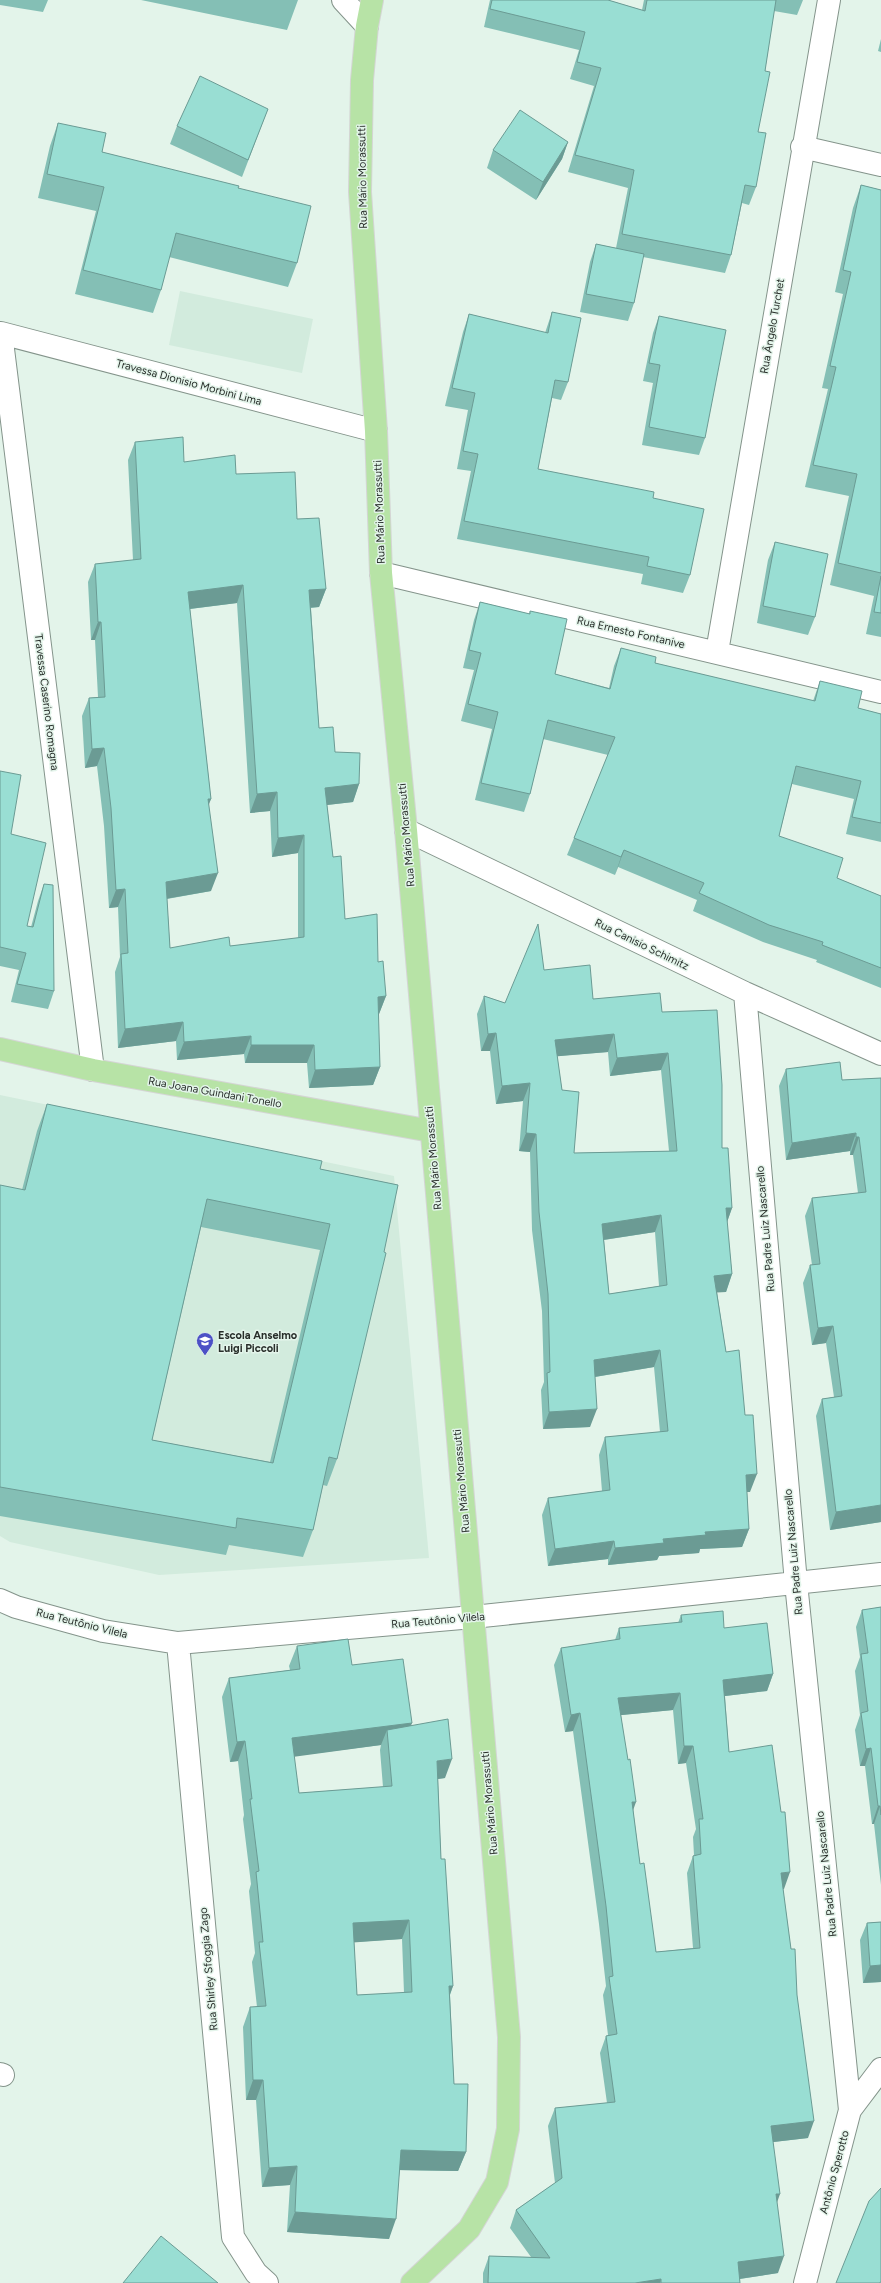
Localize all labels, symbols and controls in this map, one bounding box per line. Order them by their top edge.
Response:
street label: Rua Mário Morassutti [355,125,370,229]
street label: Rua Ângelo Turchet [757,277,787,375]
street label: Travessa Dionisio Morbini Lima [115,357,263,408]
street label: Rua Mário Morassutti [371,460,388,564]
street label: Rua Ernesto Fontanive [576,614,686,651]
street label: Travessa Caserino Romagna [32,633,61,771]
street label: Rua Mário Morassutti [395,783,418,887]
street label: Rua Canisio Schimitz [593,916,691,973]
street label: Rua Joana Guindani Tonello [147,1074,283,1111]
street label: Rua Mário Morassutti [422,1106,445,1210]
street label: Rua Padre Luiz Nascarello [754,1165,777,1292]
place label: Escola Anselmo Luigi Piccoli [218,1329,298,1355]
school or university icon: Escola Anselmo Luigi Piccoli [195,1331,215,1356]
street label: Rua Mário Morassutti [450,1429,473,1533]
street label: Rua Padre Luiz Nascarello [782,1488,805,1615]
street label: Rua Teutônio Vilela [35,1606,129,1641]
street label: Rua Teutônio Vilela [391,1610,485,1631]
street label: Rua Mário Morassutti [478,1751,501,1855]
street label: Rua Padre Luiz Nascarello [813,1810,840,1937]
street label: Rua Shirley Sfoggia Zago [197,1907,220,2031]
street label: Antônio Sperotto [817,2129,852,2215]

